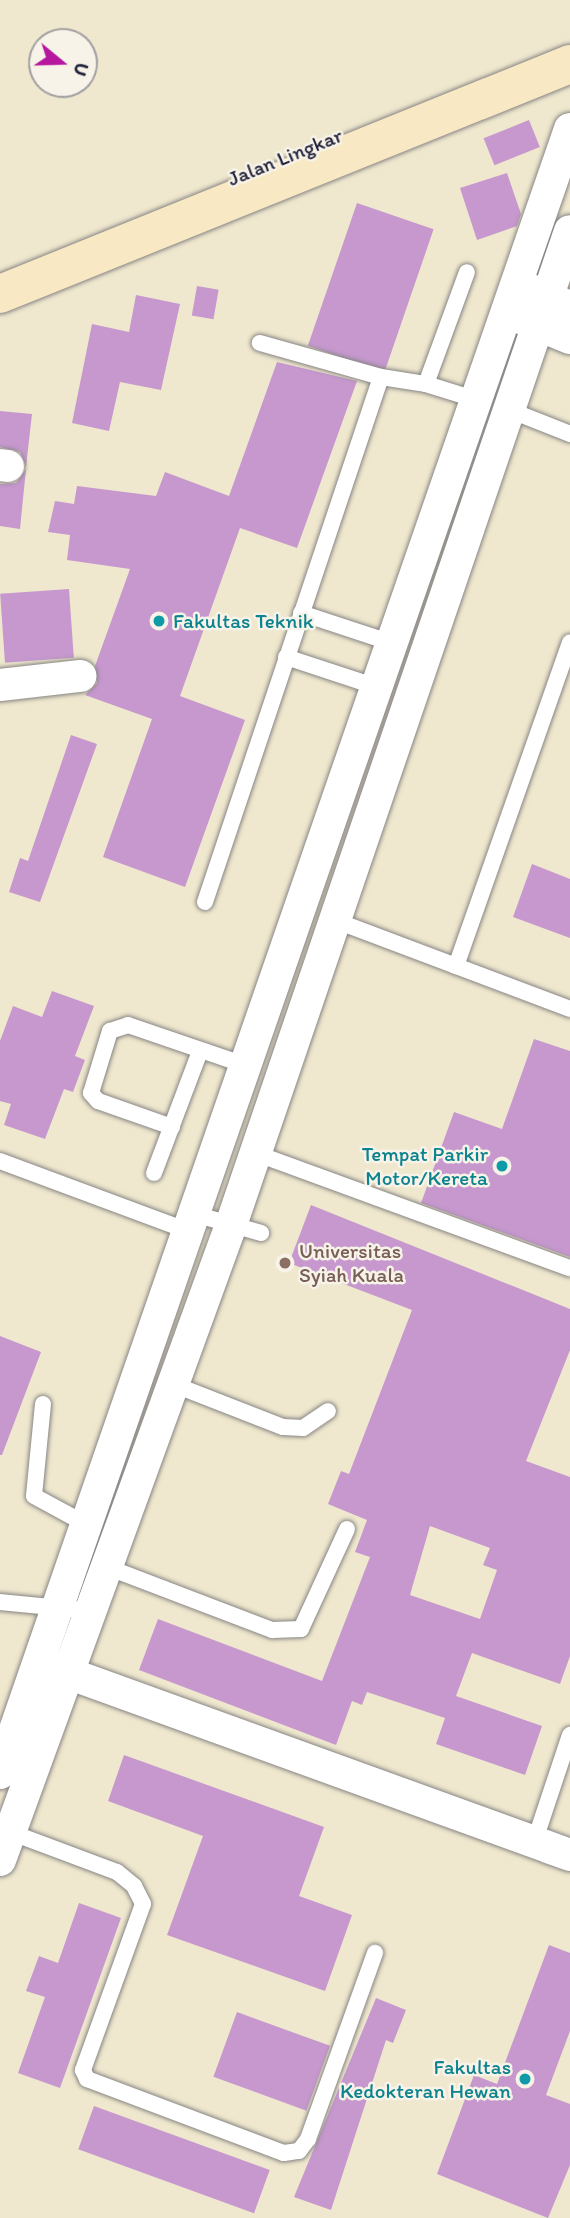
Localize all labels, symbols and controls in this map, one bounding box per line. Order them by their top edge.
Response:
north arrow [28,28,98,98]
text: U [69,60,94,79]
street label: Jalan Lingkar [224,123,346,191]
place label: Fakultas Teknik [173,608,313,634]
marker: Fakultas Teknik [151,613,167,629]
place label: Tempat Parkir Motor/Kereta [362,1141,488,1191]
marker: Tempat Parkir Motor/Kereta [494,1158,510,1174]
place label: Universitas Syiah Kuala [299,1238,404,1288]
marker: Universitas Syiah Kuala [277,1255,293,1271]
place label: Fakultas Kedokteran Hewan [341,2054,511,2104]
marker: Fakultas Kedokteran Hewan [517,2071,533,2087]

